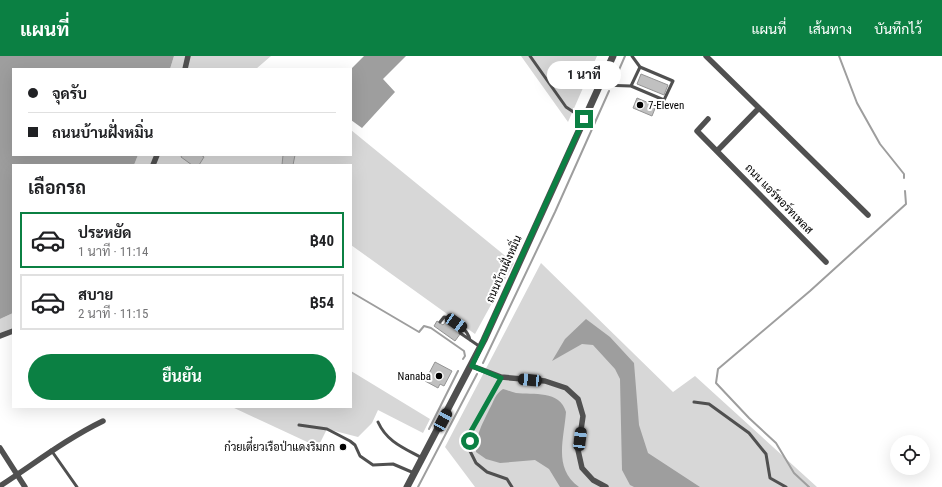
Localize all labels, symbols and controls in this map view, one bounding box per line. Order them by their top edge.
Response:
text: แผนที่ [20,18,69,41]
text: แผนที่ [751,21,786,37]
text: เส้นทาง [808,21,852,37]
text: บันทึกไว้ [874,21,922,37]
callout: 1 นาที [547,61,621,89]
text: 1 นาที [567,67,601,82]
text: จุดรับ [52,85,87,103]
place label: 7-Eleven [648,99,684,112]
marker: 7-Eleven [635,100,645,110]
route end [575,110,593,128]
text: ถนนบ้านฝั่งหมิ่น [52,124,153,142]
street label: ถนน แอร์พอร์ทเพลส [742,160,817,237]
text: เลือกรถ [28,177,86,198]
icon: car [30,222,66,258]
text: ประหยัด [78,224,131,242]
street label: ถนนบ้านฝั่งหมิ่น [479,231,525,305]
text: ฿40 [310,232,334,250]
text: 1 นาที · 11:14 [78,244,148,259]
icon: car [30,284,66,320]
text: สบาย [78,286,113,304]
text: ฿54 [310,294,334,312]
text: 2 นาที · 11:15 [78,306,148,321]
car [443,311,469,335]
button: ยืนยัน [28,354,336,400]
place label: Nanaba [398,370,431,383]
marker: Nanaba [434,371,444,381]
car [518,373,542,387]
car [432,407,454,433]
car [573,426,587,452]
route start [461,432,479,450]
map controls [890,435,930,475]
button: locate [890,435,930,475]
place label: ก๋วยเตี๋ยวเรือป่าแดงริมกก [224,436,335,454]
marker: ก๋วยเตี๋ยวเรือป่าแดงริมกก [338,442,348,452]

